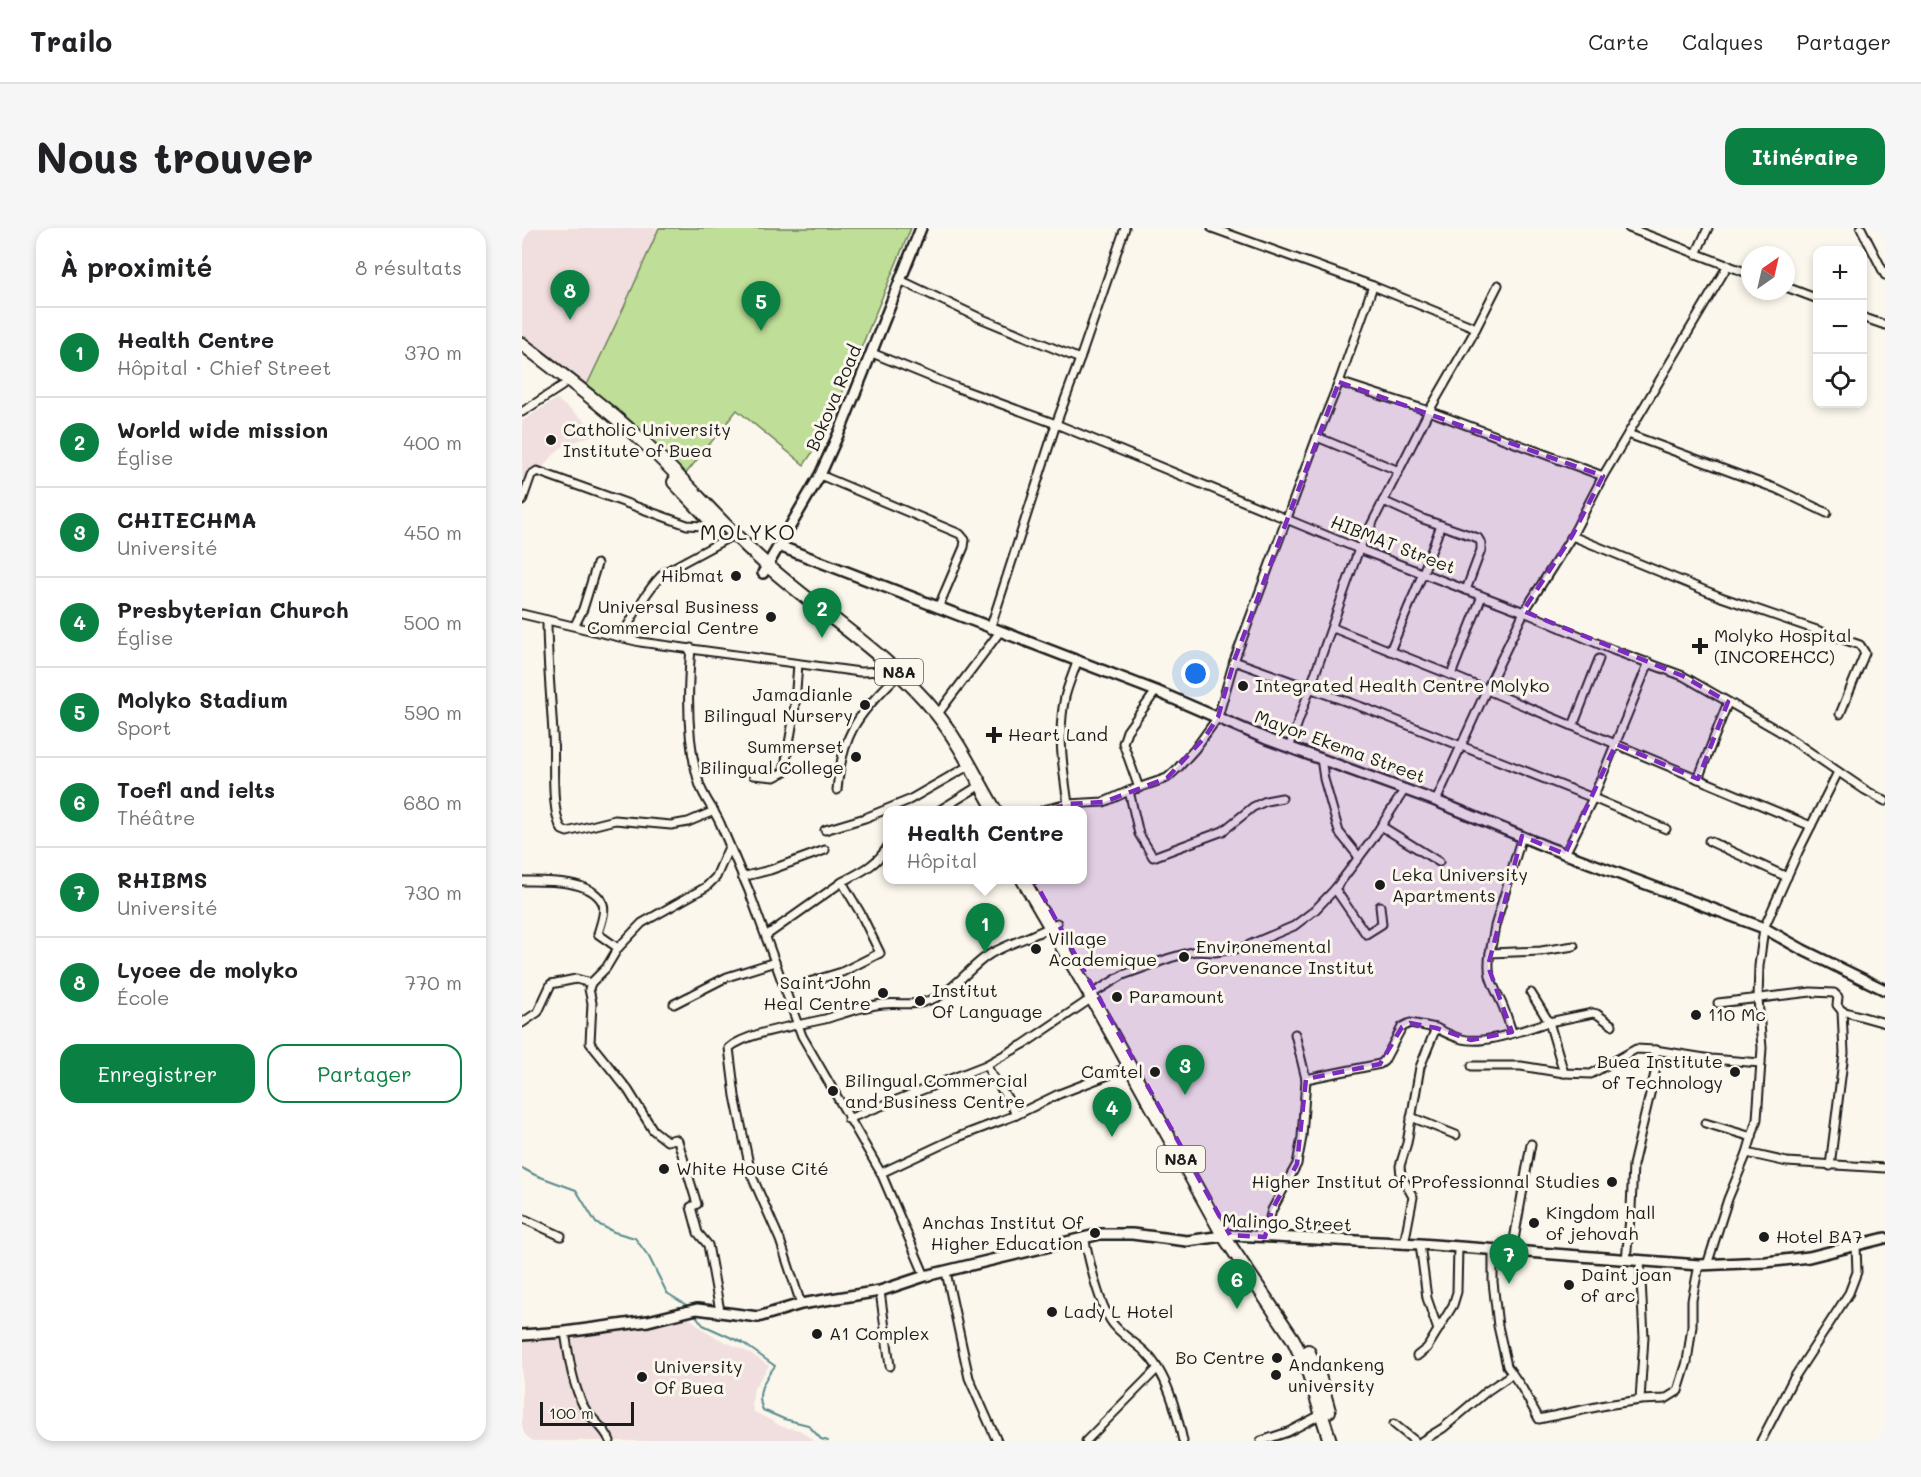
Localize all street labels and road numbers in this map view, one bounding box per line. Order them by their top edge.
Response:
street label: Bokova Road [800,341,866,455]
street label: HIBMAT Street [1328,509,1459,579]
road number: N8A [875,659,923,685]
street label: Mayor Ekema Street [1252,704,1429,788]
road number: N8A [1157,1146,1205,1172]
street label: Malingo Street [1222,1208,1352,1236]

